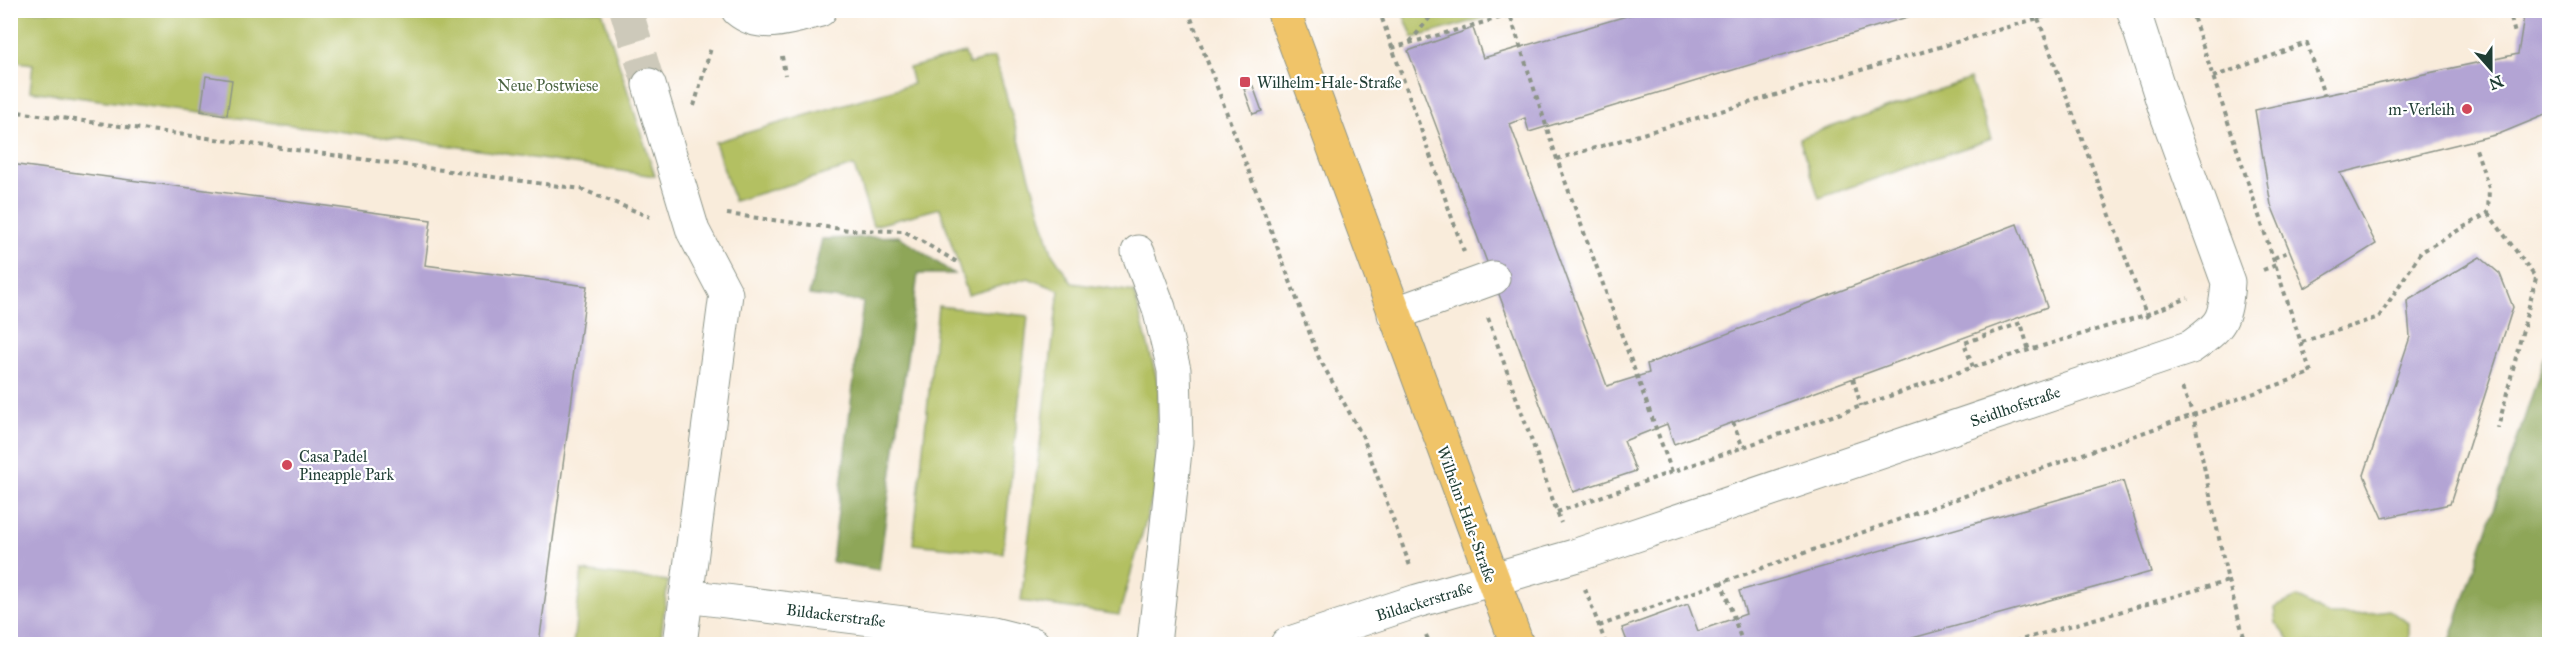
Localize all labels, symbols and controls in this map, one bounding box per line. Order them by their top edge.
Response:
north arrow [2461,39,2521,99]
text: N [2486,71,2506,94]
place label: Wilhelm-Hale-Straße [1257,73,1402,92]
marker: Wilhelm-Hale-Straße [1238,75,1252,89]
park label: Neue Postwiese [497,76,599,95]
place label: m-Verleih [2388,100,2455,119]
marker: m-Verleih [2460,102,2474,116]
street label: Seidlhofstraße [1968,382,2063,431]
street label: Wilhelm-Hale-Straße [1433,443,1500,586]
place label: Casa Padel Pineapple Park [299,447,394,484]
marker: Casa Padel Pineapple Park [280,458,294,472]
street label: Bildackerstraße [1374,578,1475,625]
street label: Bildackerstraße [785,600,887,631]

